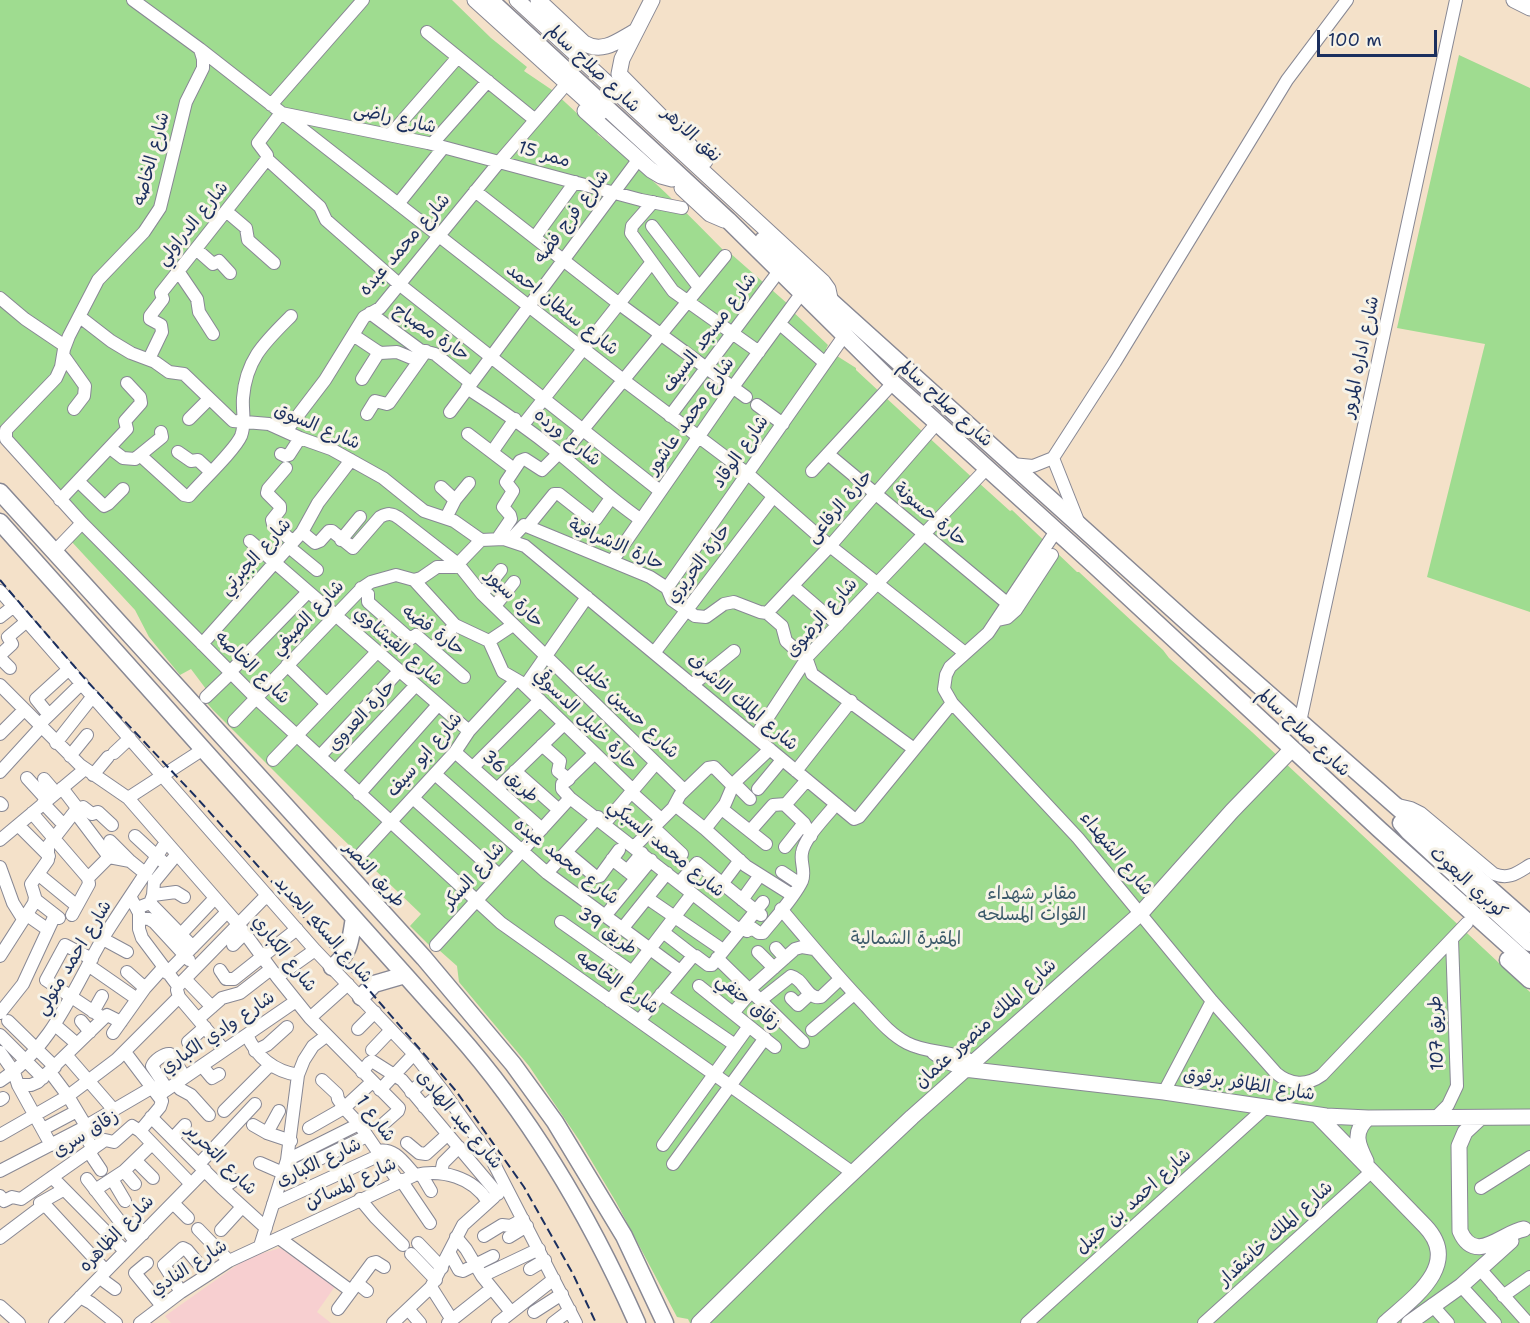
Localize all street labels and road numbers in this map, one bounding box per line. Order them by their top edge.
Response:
street label: شارع صلاح سالم [542,20,644,118]
street label: شارع راضى [352,99,438,139]
street label: نفق الازهر [657,102,725,168]
street label: شارع الخاصه [129,110,175,208]
street label: ممر 15 [515,137,573,173]
street label: شارع فرج فضه [530,166,614,268]
street label: شارع الدراولي [152,178,234,270]
street label: شارع محمد عبده [355,190,455,300]
street label: شارع سلطان احمد [501,259,623,361]
street label: شارع مسجد السيف [658,269,762,397]
street label: شارع اداره المرور [1338,294,1384,420]
street label: حارة مصباح [389,300,473,366]
street label: شارع محمد عاشور [642,353,740,479]
street label: شارع صلاح سالم [893,356,997,452]
street label: شارع السوق [271,399,363,455]
street label: شارع ورده [529,405,605,471]
street label: شارع الوقاد [708,412,774,492]
street label: حارة الرفاعى [802,466,878,548]
street label: حارة حسونة [889,478,971,552]
street label: شارع الجبرتي [216,514,296,600]
street label: حارة الاشرافية [565,514,667,576]
street label: حارة الحريري [662,520,736,608]
street label: حارة سيور [480,565,548,633]
street label: شارع الرضوى [782,574,862,662]
street label: شارع الصيفي [267,576,349,660]
street label: حارة فضه [397,601,469,661]
street label: شارع الفيشاوي [349,603,447,691]
street label: شارع الخاصه [210,627,294,709]
street label: شارع الملك الاشرف [682,650,802,756]
street label: شارع حسين خليل [573,656,683,764]
street label: حارة خليل الدسوقي [528,665,642,775]
street label: حارة العدوى [324,676,400,756]
street label: شارع صلاح سالم [1252,684,1354,782]
street label: شارع ابو سيف [382,708,468,802]
street label: طريق 36 [477,746,543,808]
street label: شارع محمد السبكي [604,796,728,902]
street label: شارع الشهداء [1075,808,1157,900]
street label: شارع محمد عبده [509,814,623,910]
street label: طريق النصر [339,838,409,912]
street label: شارع السكر [438,838,510,914]
street label: كوبري البعوث [1425,843,1511,923]
street label: شارع السكه الحديد [269,872,377,988]
street label: شارع احمد متولي [31,897,117,1019]
street label: طريق 39 [573,903,641,961]
street label: شارع الكباري [247,911,321,997]
street label: شارع الخاصه [571,947,663,1019]
street label: شارع الملك منصور عثمان [911,955,1061,1093]
street label: زقاق حنفي [711,970,785,1034]
street label: شارع وادي الكباري [157,987,279,1079]
street label: طريق 107 [1425,995,1449,1071]
street label: شارع الظافر برقوق [1182,1064,1316,1106]
street label: شارع عبد الهادى [411,1066,507,1174]
street label: شارع 1 [351,1091,399,1147]
street label: زقاق سرى [49,1105,123,1163]
street label: شارع التحرير [181,1120,261,1200]
street label: شارع الكبارى [273,1134,365,1192]
street label: شارع احمد بن حنبل [1072,1144,1196,1260]
street label: شارع المساكن [302,1153,400,1215]
street label: شارع الملك خاشقدار [1214,1177,1338,1291]
street label: شارع الظاهره [75,1191,159,1277]
street label: شارع النادي [146,1235,232,1301]

